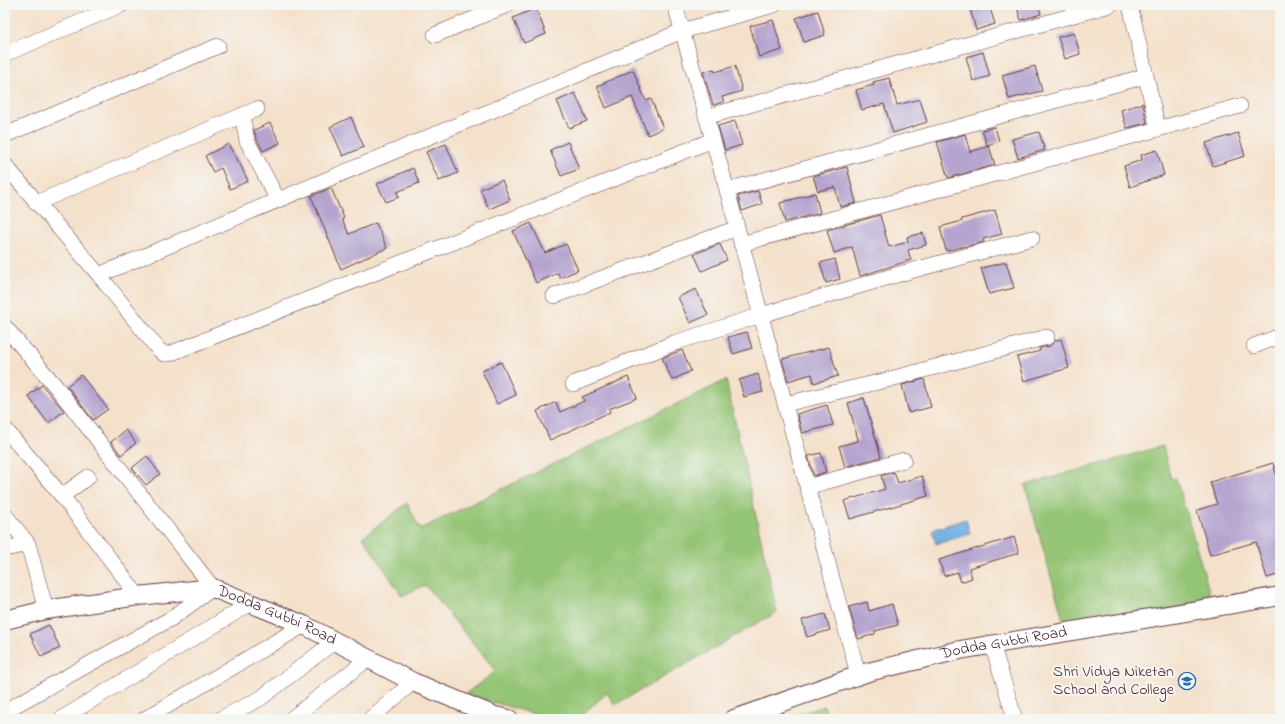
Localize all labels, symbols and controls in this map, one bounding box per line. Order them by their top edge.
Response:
street label: Dodda Gubbi Road [212,578,341,652]
street label: Dodda Gubbi Road [937,620,1069,666]
place label: Shri Vidya Niketan School and College [1053,660,1175,702]
school or university icon: Shri Vidya Niketan School and College [1177,671,1197,691]

